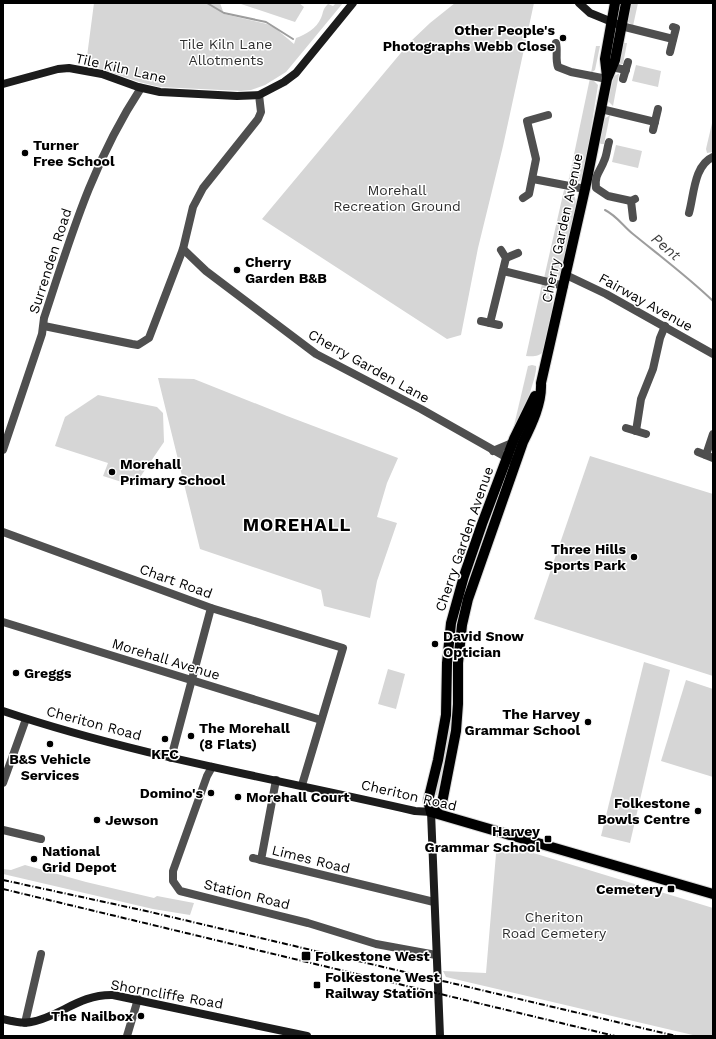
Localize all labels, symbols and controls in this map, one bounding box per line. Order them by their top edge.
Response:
place label: Other People's Photographs Webb Close [383,22,556,54]
marker: Other People's Photographs Webb Close [558,33,568,43]
park label: Tile Kiln Lane Allotments [180,36,272,68]
street label: Tile Kiln Lane [74,50,168,86]
place label: Turner Free School [33,137,115,169]
marker: Turner Free School [20,148,30,158]
street label: Cherry Garden Avenue [538,152,586,304]
park label: Morehall Recreation Ground [333,182,461,214]
street label: Surrenden Road [25,206,75,316]
water label: Pent [648,230,685,265]
place label: Cherry Garden B&B [245,254,327,286]
marker: Cherry Garden B&B [232,265,242,275]
street label: Fairway Avenue [596,270,696,334]
street label: Cherry Garden Lane [306,326,432,406]
place label: Morehall Primary School [120,456,226,488]
street label: Cherry Garden Avenue [432,464,496,614]
marker: Morehall Primary School [107,467,117,477]
district label: MOREHALL [243,514,351,535]
place label: Three Hills Sports Park [544,541,627,573]
marker: Three Hills Sports Park [629,552,639,562]
street label: Chart Road [137,560,215,602]
place label: David Snow Optician [443,628,524,660]
street label: Morehall Avenue [110,635,222,683]
marker: David Snow Optician [430,639,440,649]
place label: Greggs [24,665,72,681]
marker: Greggs [11,668,21,678]
street label: Cheriton Road [45,703,143,743]
place label: The Harvey Grammar School [465,706,580,738]
marker: The Harvey Grammar School [583,717,593,727]
place label: The Morehall (8 Flats) [199,720,290,752]
marker: The Morehall (8 Flats) [186,731,196,741]
marker: KFC [160,734,170,744]
marker: B&S Vehicle Services [45,739,55,749]
place label: KFC [151,746,179,762]
place label: B&S Vehicle Services [9,751,91,783]
street label: Cheriton Road [360,776,458,814]
place label: Domino's [140,785,204,801]
marker: Domino's [206,788,216,798]
place label: Morehall Court [246,789,349,805]
marker: Morehall Court [233,792,243,802]
place label: Folkestone Bowls Centre [597,795,690,827]
marker: Folkestone Bowls Centre [693,806,703,816]
place label: Jewson [105,812,159,828]
marker: Jewson [92,815,102,825]
place label: Harvey Grammar School [425,823,540,855]
marker: Harvey Grammar School [543,834,553,844]
street label: Limes Road [270,842,352,876]
place label: National Grid Depot [42,843,116,875]
marker: National Grid Depot [29,854,39,864]
street label: Station Road [202,876,292,912]
place label: Cemetery [596,881,663,897]
marker: Cemetery [666,884,676,894]
park label: Cheriton Road Cemetery [502,909,607,941]
place label: Folkestone West [315,948,430,964]
marker: Folkestone West [300,950,312,962]
place label: Folkestone West Railway Station [325,969,440,1001]
street label: Shorncliffe Road [109,976,225,1012]
marker: Folkestone West Railway Station [312,980,322,990]
place label: The Nailbox [51,1008,134,1024]
marker: The Nailbox [136,1011,146,1021]

